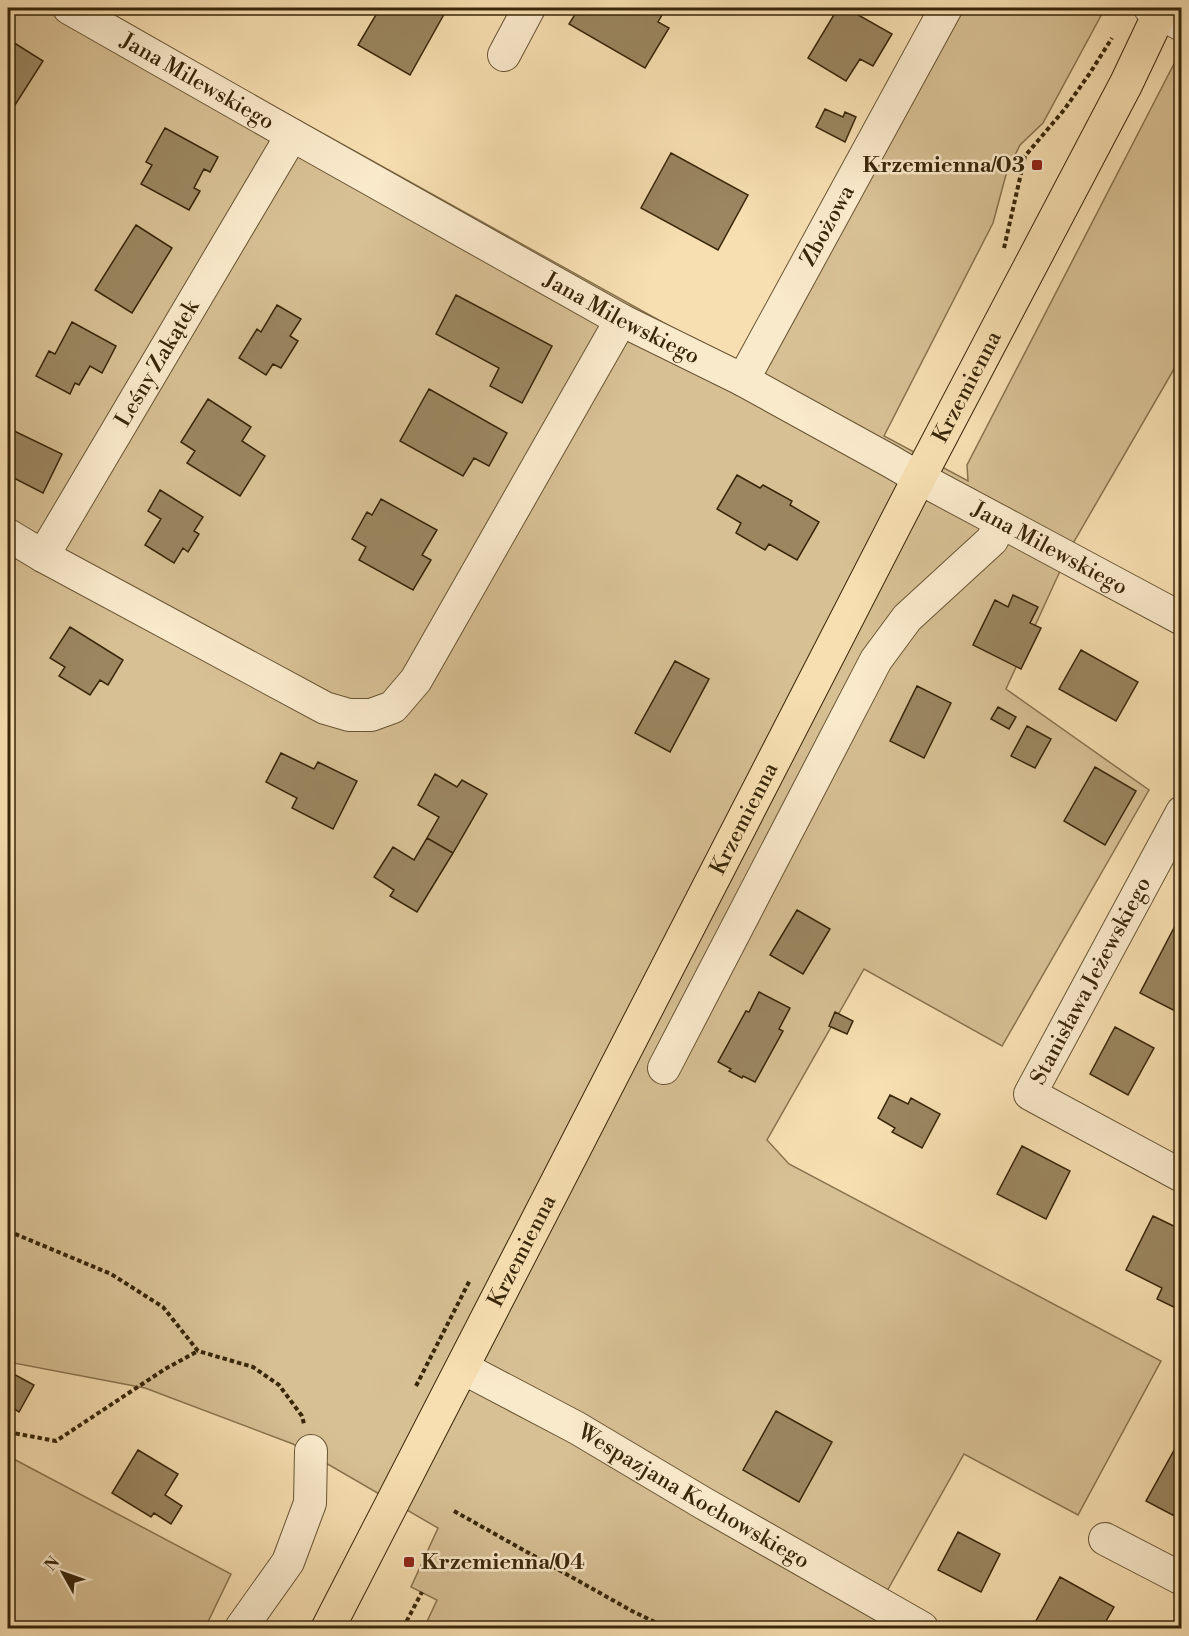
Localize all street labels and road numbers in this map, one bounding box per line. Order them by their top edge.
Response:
street label: Jana Milewskiego [115,26,279,136]
street label: Zbożowa [794,180,861,271]
street label: Jana Milewskiego [538,265,704,370]
street label: Leśny Zakątek [109,294,206,431]
street label: Krzemienna [927,326,1008,447]
street label: Jana Milewskiego [967,495,1132,601]
street label: Krzemienna [704,757,784,879]
street label: Stanisława Jeżewskiego [1025,873,1157,1089]
street label: Krzemienna [482,1190,562,1311]
street label: Wespazjana Kochowskiego [572,1418,814,1574]

